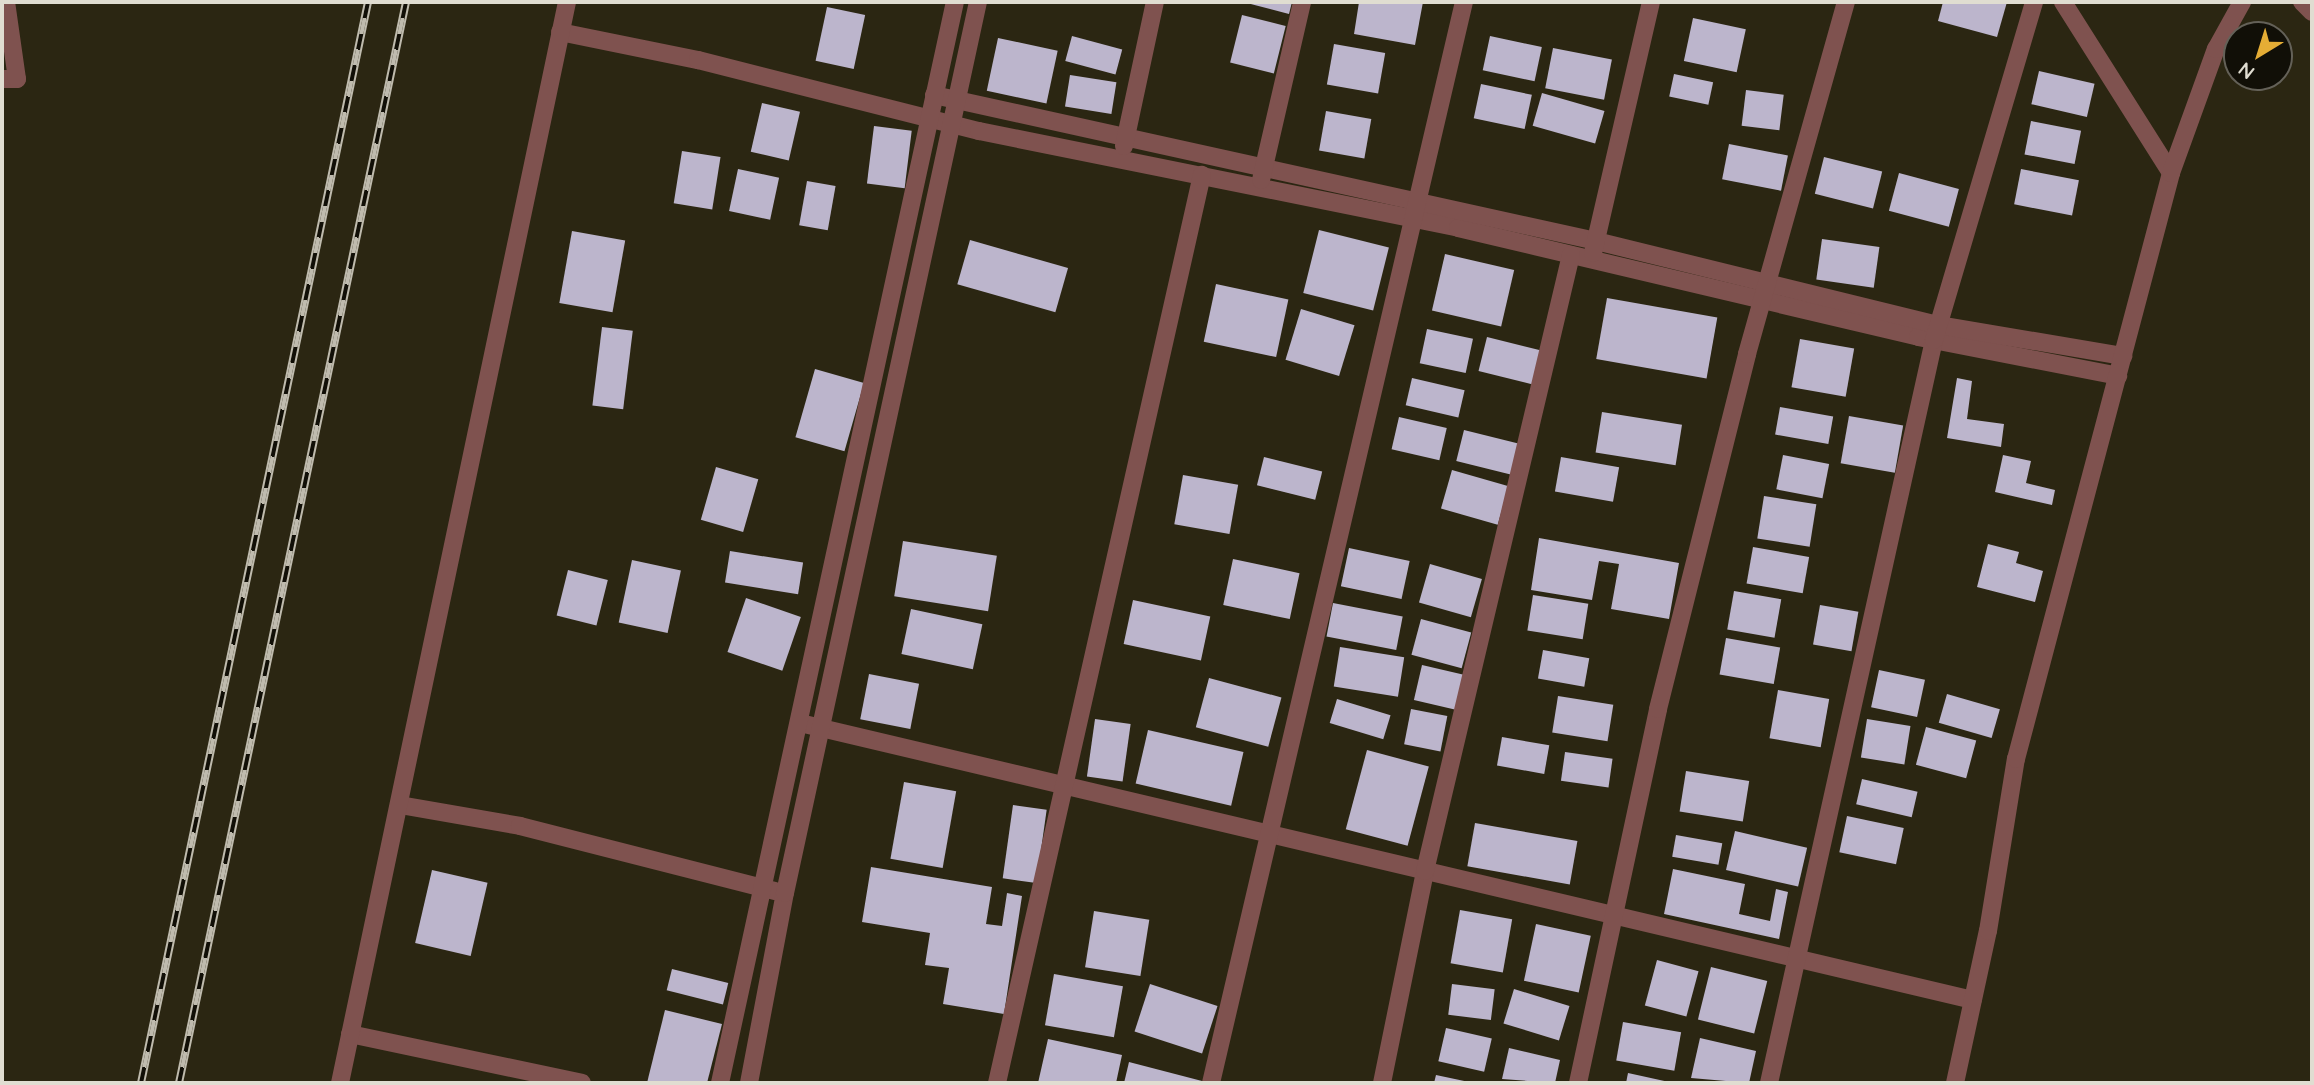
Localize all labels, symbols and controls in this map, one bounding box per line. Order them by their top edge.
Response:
north arrow [2223,21,2293,91]
text: N [2233,57,2259,85]

